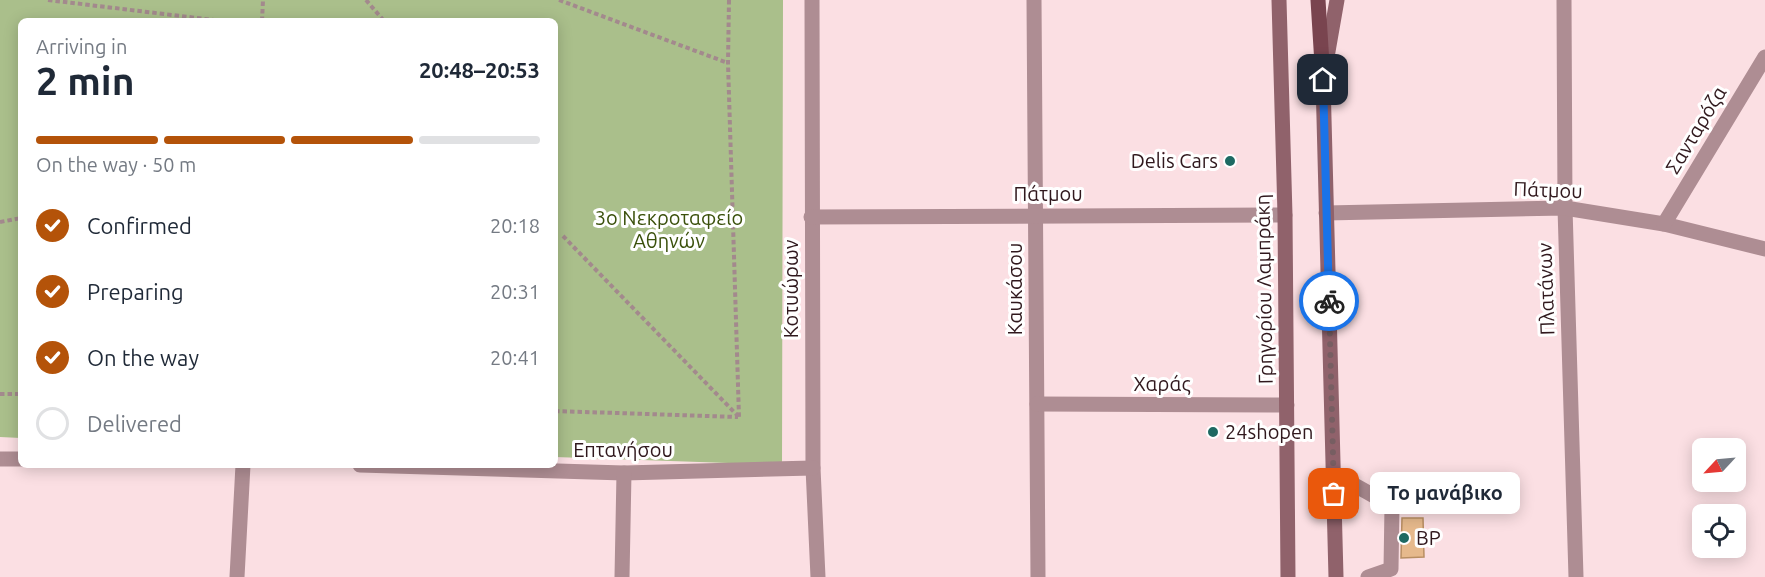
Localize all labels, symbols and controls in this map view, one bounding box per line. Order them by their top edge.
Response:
text: Arriving in [36,35,127,58]
pin [1297,54,1348,105]
text: 20:48–20:53 [419,57,540,82]
text: 2 min [36,59,135,102]
icon: home [1306,63,1339,96]
street label: Σανταρόζα [1660,82,1731,178]
place label: Delis Cars [1131,149,1218,172]
text: On the way · 50 m [36,153,196,176]
marker: Delis Cars [1223,154,1237,168]
street label: Πάτμου [1513,177,1583,202]
street label: Πάτμου [1013,182,1083,205]
street label: Γρηγορίου Λαμπράκη [1250,194,1277,384]
park label: 3ο Νεκροταφείο Αθηνών [595,206,743,252]
icon: check [36,209,69,242]
text: Confirmed [87,213,192,238]
text: 20:18 [490,214,540,237]
street label: Κοτυώρων [779,239,802,338]
street label: Πλατάνων [1532,242,1559,336]
street label: Καυκάσου [1003,243,1026,335]
courier [1299,271,1359,331]
icon: check [36,275,69,308]
text: Preparing [87,279,184,304]
text: 20:31 [490,280,540,303]
icon: bike [1313,285,1346,318]
icon: check [36,341,69,374]
text: On the way [87,345,199,370]
text: 20:41 [490,346,540,369]
street label: Χαράς [1134,372,1191,395]
text: Delivered [87,411,182,436]
place label: 24shopen [1225,420,1314,443]
marker: 24shopen [1206,425,1220,439]
street label: Επτανήσου [573,438,673,461]
north arrow [1692,438,1746,492]
map controls [1692,438,1746,558]
pin [1308,468,1359,519]
callout: Το μανάβικο [1370,473,1520,515]
icon: bag [1317,477,1350,510]
text: Το μανάβικο [1387,481,1503,504]
button: locate [1692,504,1746,558]
place label: BP [1416,526,1441,549]
marker: BP [1397,531,1411,545]

